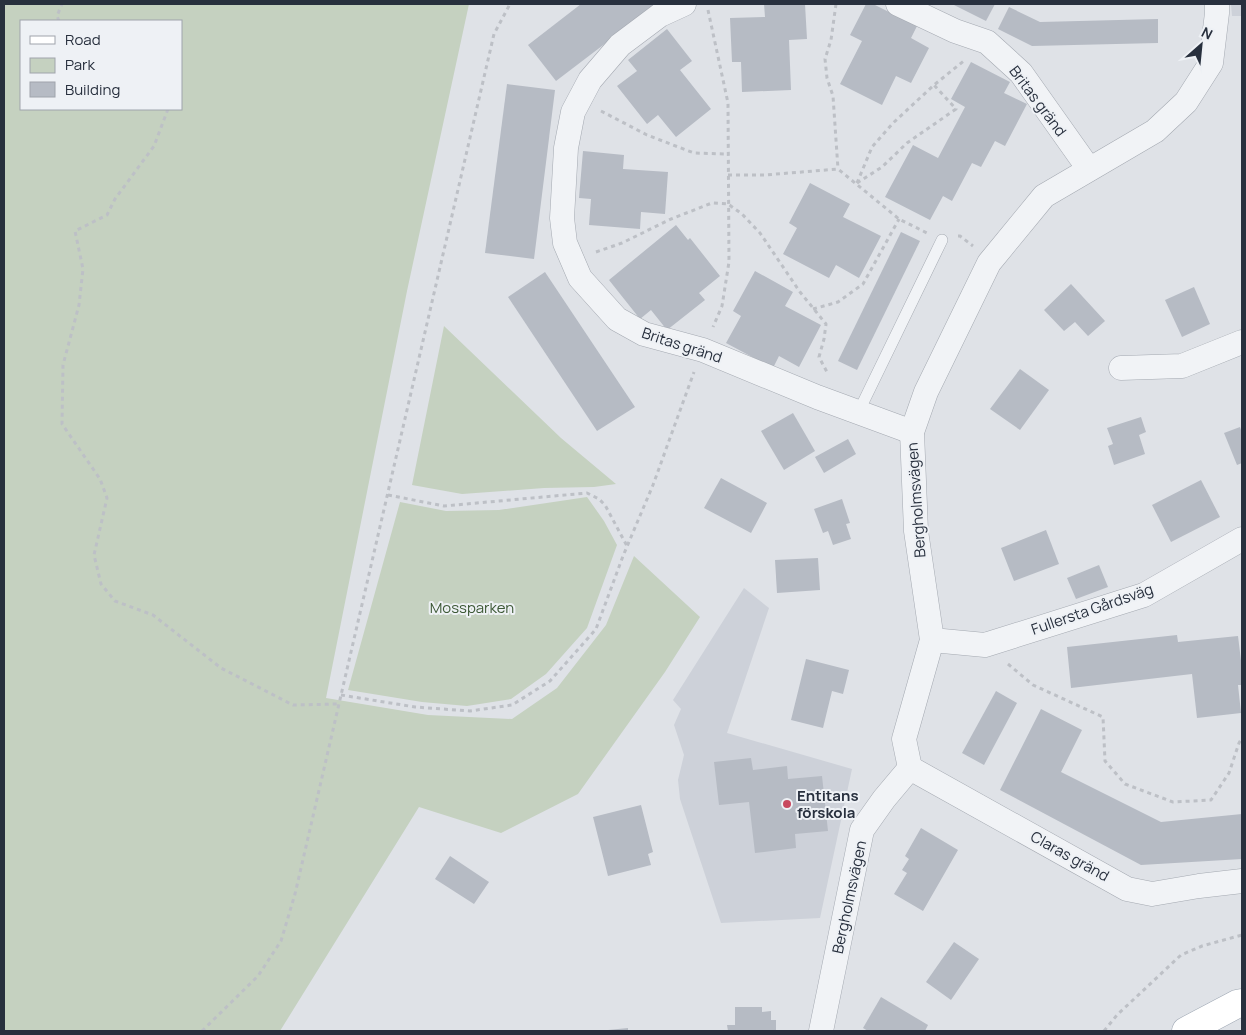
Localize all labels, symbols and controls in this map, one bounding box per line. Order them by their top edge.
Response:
legend [20,20,182,110]
north arrow [1176,20,1226,70]
text: N [1198,22,1216,44]
text: Road [65,29,101,50]
text: Park [65,54,95,75]
street label: Britas gränd [1005,61,1071,141]
text: Building [65,79,120,100]
street label: Britas gränd [639,322,725,368]
street label: Bergholmsvägen [901,442,930,558]
street label: Fullersta Gårdsväg [1028,578,1156,640]
park label: Mossparken [430,597,514,618]
place label: Entitans förskola [797,785,859,823]
marker: Entitans förskola [781,798,793,810]
street label: Claras gränd [1027,826,1113,886]
street label: Bergholmsvägen [827,838,871,956]

